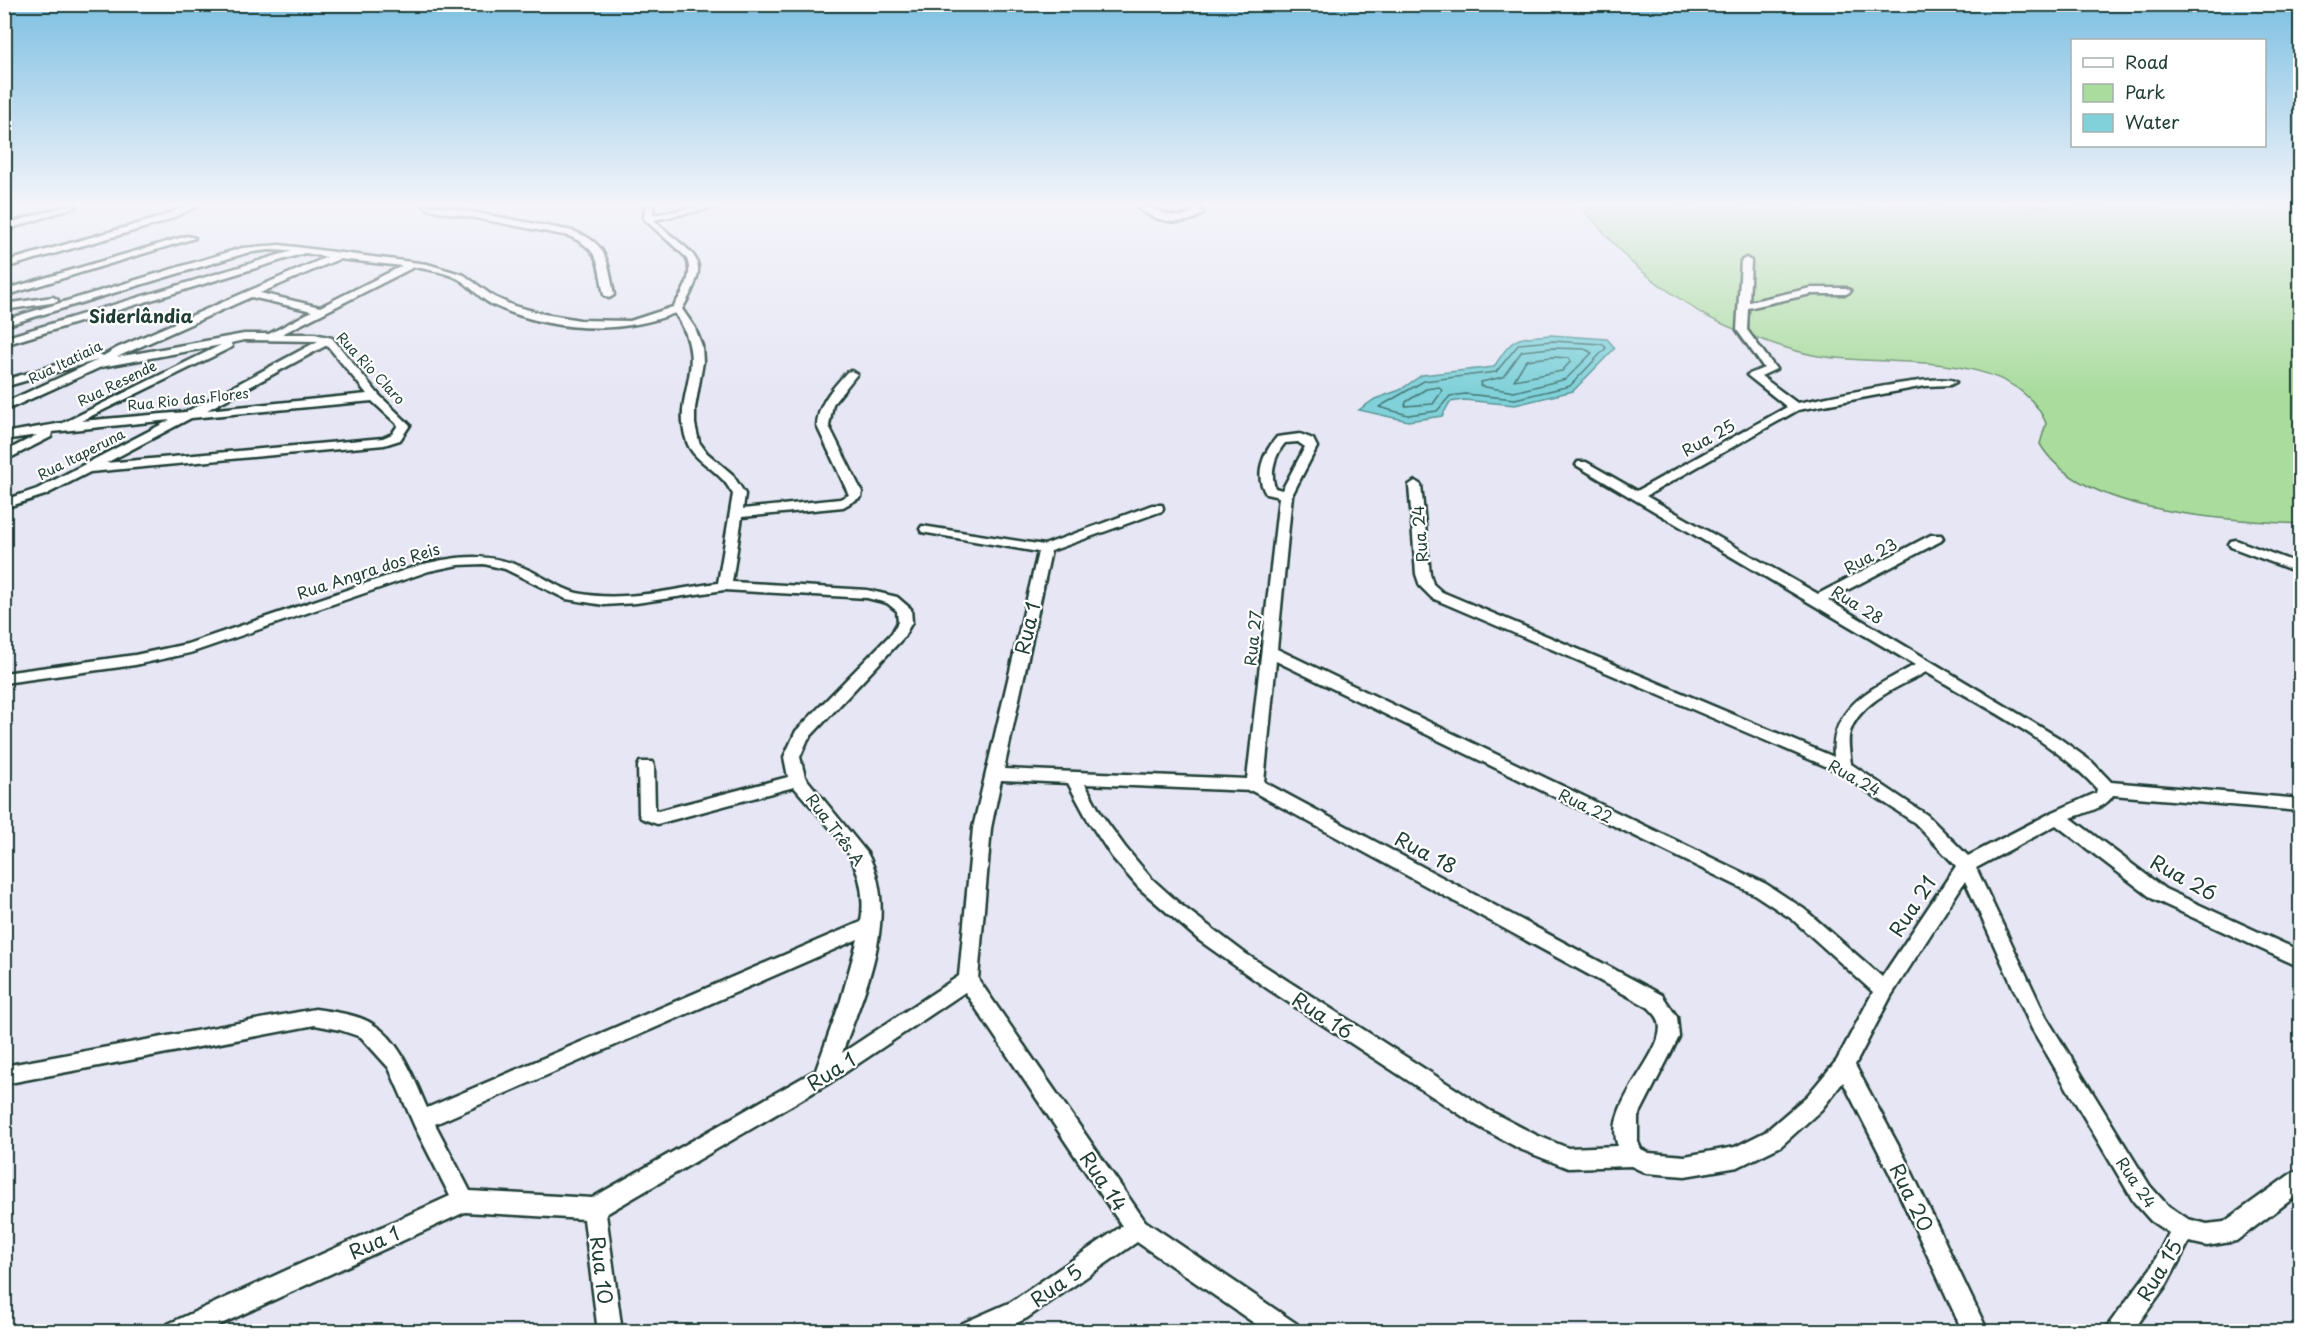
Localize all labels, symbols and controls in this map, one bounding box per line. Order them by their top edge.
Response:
legend [2071,39,2266,147]
text: Road [2125,48,2169,75]
text: Park [2125,78,2165,105]
text: Water [2125,108,2180,135]
district label: Siderlândia [89,302,193,329]
street label: Rua Rio Claro [332,327,410,409]
street label: Rua Itatiaia [24,335,106,389]
street label: Rua Resende [74,355,160,411]
street label: Rua Rio das Flores [126,382,250,416]
street label: Rua 25 [1677,412,1739,462]
street label: Rua Itaperuna [34,423,129,485]
street label: Rua 24 [1405,505,1433,563]
street label: Rua 23 [1839,531,1901,579]
street label: Rua Angra dos Reis [293,536,443,604]
street label: Rua 28 [1827,579,1889,629]
street label: Rua 1 [1006,599,1048,657]
street label: Rua 27 [1237,609,1267,667]
street label: Rua 24 [1824,753,1886,801]
street label: Rua 22 [1555,782,1617,828]
street label: Rua Três A [801,788,871,870]
street label: Rua 18 [1390,823,1462,881]
street label: Rua 26 [2145,846,2223,908]
street label: Rua 21 [1881,869,1943,943]
street label: Rua 16 [1286,984,1360,1046]
street label: Rua 1 [801,1044,861,1098]
street label: Rua 14 [1073,1145,1135,1217]
street label: Rua 24 [2111,1152,2163,1212]
street label: Rua 20 [1883,1158,1941,1236]
street label: Rua 1 [344,1218,404,1266]
street label: Rua 15 [2129,1233,2189,1307]
street label: Rua 10 [583,1234,621,1306]
street label: Rua 5 [1024,1256,1088,1314]

